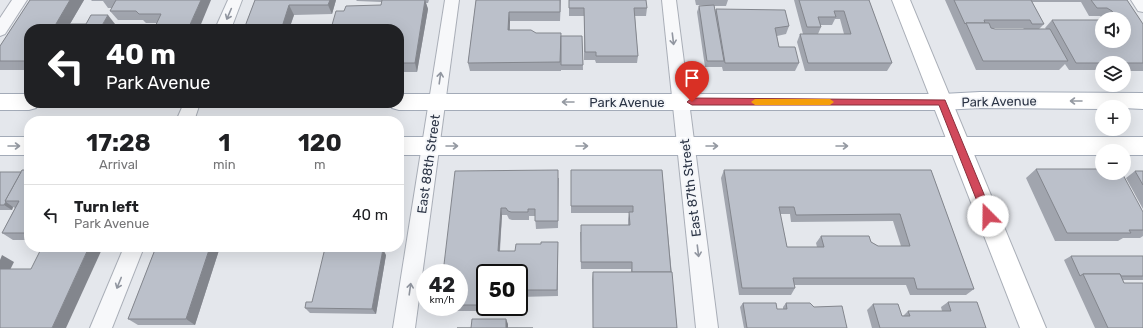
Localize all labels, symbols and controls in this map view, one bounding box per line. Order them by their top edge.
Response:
one-way arrow [225,8,233,20]
map controls [1095,12,1131,180]
button: sound [1095,12,1131,48]
one-way arrow [670,32,677,45]
text: 40 m [106,38,176,71]
icon: left [40,40,92,92]
button: layers [1095,56,1131,92]
pin [675,61,709,102]
icon: arrive [681,67,703,89]
text: Park Avenue [106,72,210,94]
one-way arrow [436,72,444,85]
street label: Park Avenue [961,93,1037,110]
street label: Park Avenue [589,95,665,110]
one-way arrow [1070,97,1083,105]
one-way arrow [562,98,575,106]
button: + [1095,100,1131,136]
street label: East 88th Street [414,113,443,215]
text: 17:28 [86,129,151,157]
text: 1 [218,129,230,157]
text: 120 [298,129,342,157]
street label: East 87th Street [677,138,704,238]
one-way arrow [8,142,21,150]
one-way arrow [445,142,458,150]
one-way arrow [575,142,588,150]
one-way arrow [705,142,718,150]
one-way arrow [835,142,848,150]
button: − [1095,144,1131,180]
text: Arrival [99,157,138,172]
text: min [213,157,236,172]
text: m [314,157,326,172]
position arrow [967,195,1009,237]
text: Turn left [74,198,139,216]
icon: left [40,204,62,226]
text: 40 m [352,206,388,224]
text: Park Avenue [74,216,149,231]
one-way arrow [694,244,701,257]
speed limit sign: 50 [476,264,528,316]
text: 42 [429,273,455,297]
one-way arrow [115,277,122,289]
one-way arrow [406,283,414,296]
text: km/h [430,294,454,306]

